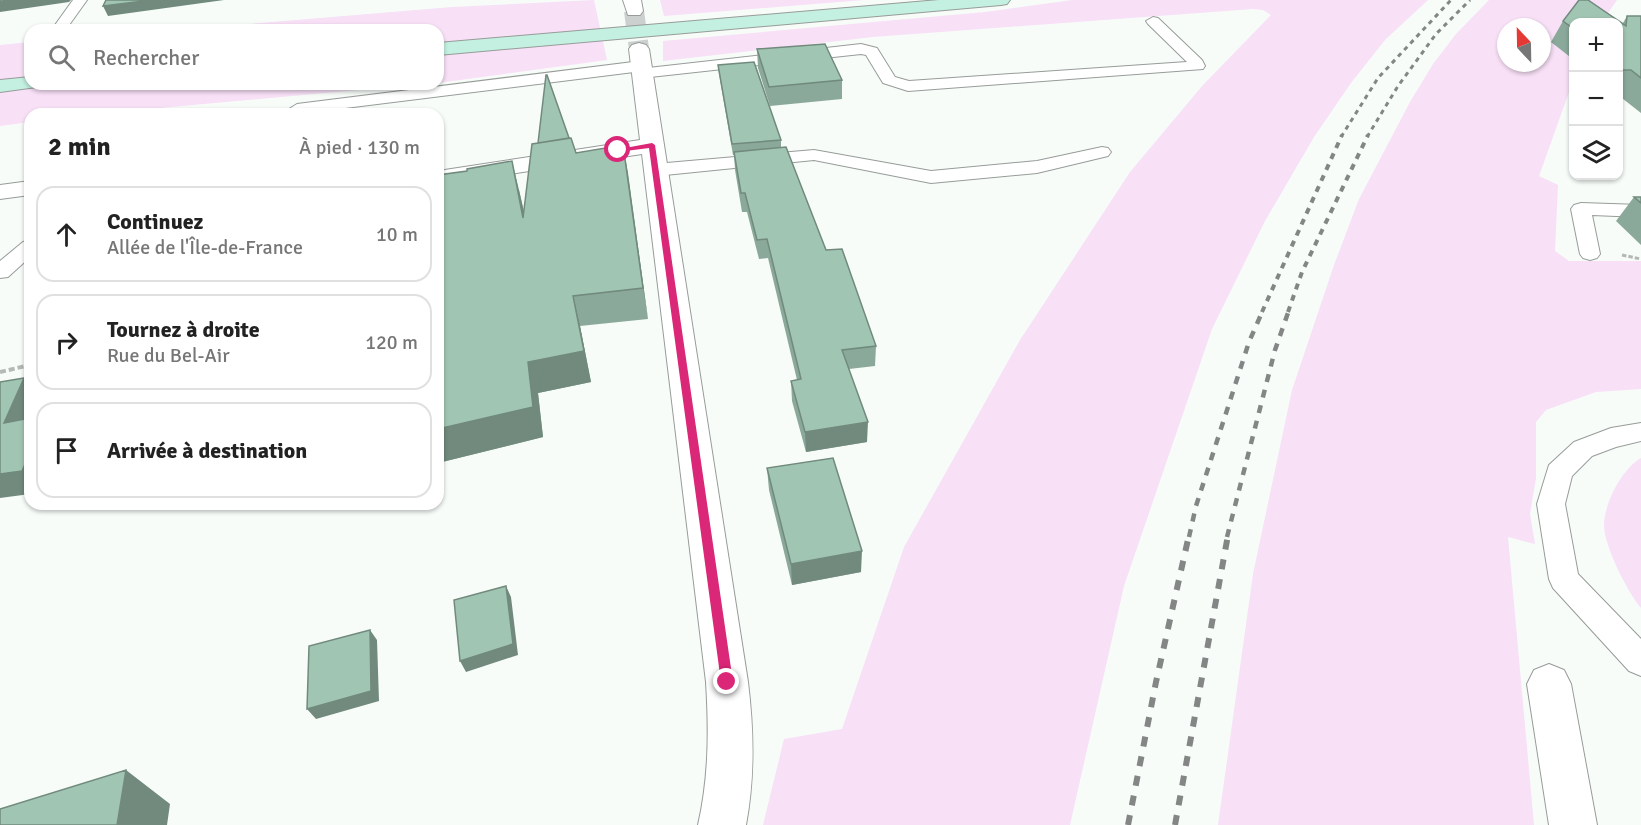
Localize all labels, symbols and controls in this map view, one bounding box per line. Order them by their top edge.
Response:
north arrow [1497,18,1551,72]
map controls [1569,18,1623,180]
button: + [1569,18,1623,72]
search box [24,24,444,90]
icon: search [45,41,78,74]
text: Rechercher [93,44,199,71]
button: − [1569,72,1623,126]
button: layers [1569,126,1623,180]
text: 2 min [48,131,111,163]
text: À pied · 130 m [299,135,420,160]
route start [604,136,630,162]
text: Continuez [107,208,203,235]
icon: ahead [50,218,83,251]
text: 10 m [376,222,418,247]
text: Allée de l'Île-de-France [107,235,303,260]
text: Tournez à droite [107,316,260,343]
icon: right [50,326,83,359]
text: 120 m [365,330,418,355]
text: Rue du Bel-Air [107,343,230,368]
icon: arrive [50,434,83,467]
text: Arrivée à destination [107,437,307,464]
route end [713,668,739,694]

